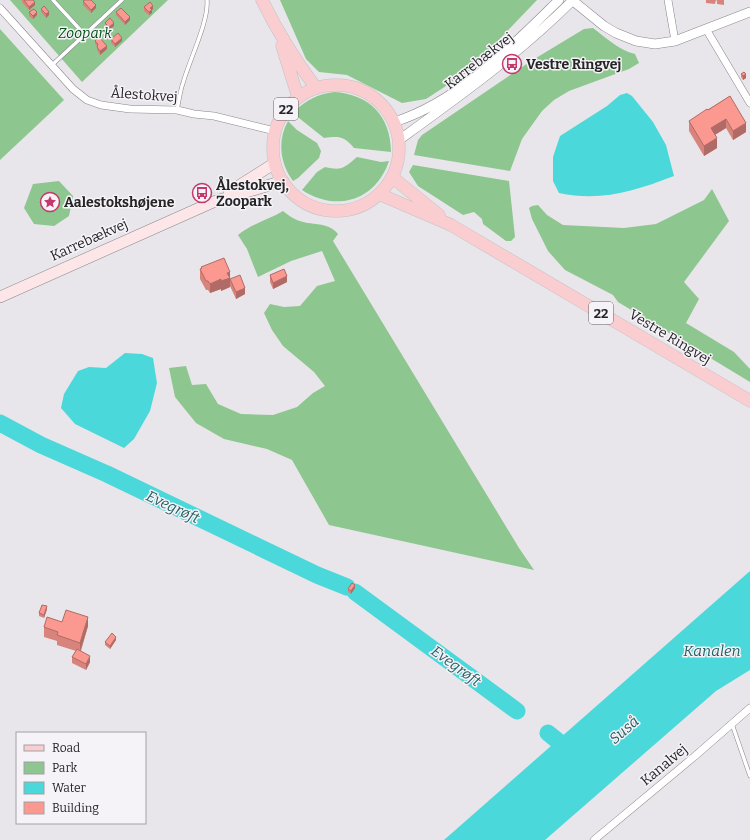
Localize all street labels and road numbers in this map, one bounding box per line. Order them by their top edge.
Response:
street label: Karrebækvej [441,29,517,93]
street label: Ålestokvej [110,83,178,106]
road number: 22 [274,98,298,120]
street label: Karrebækvej [48,215,130,265]
road number: 22 [589,302,613,324]
street label: Vestre Ringvej [626,306,714,368]
street label: Kanalvej [637,741,691,789]

